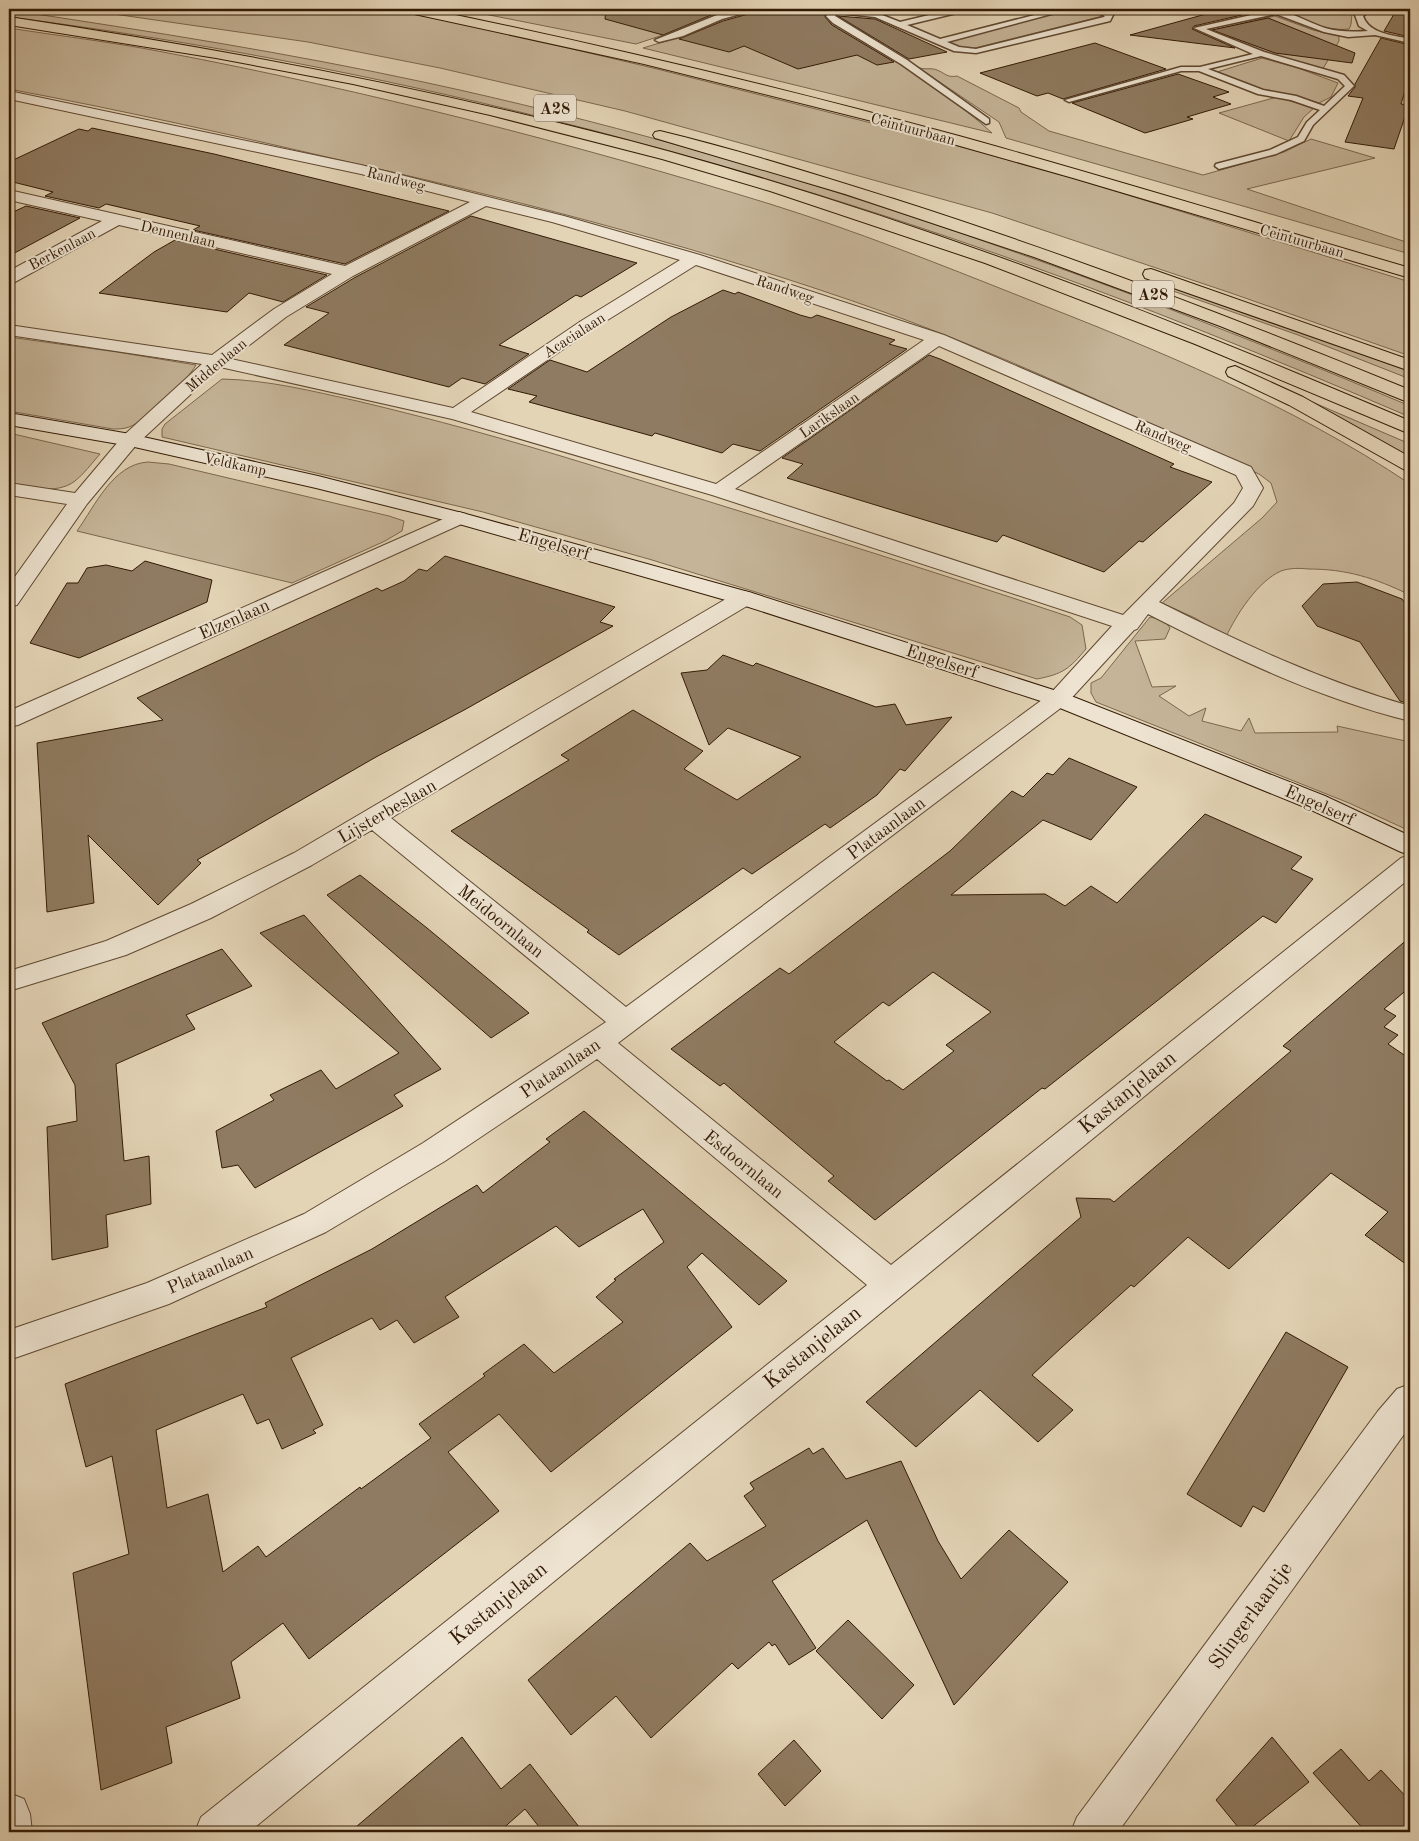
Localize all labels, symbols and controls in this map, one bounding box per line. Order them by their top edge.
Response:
road number: A28 [534,95,576,122]
street label: Ceintuurbaan [869,112,957,149]
street label: Randweg [365,166,427,195]
street label: Dennenlaan [139,220,217,251]
street label: Ceintuurbaan [1258,223,1346,262]
street label: Berkenlaan [27,227,99,274]
street label: Randweg [754,274,815,307]
road number: A28 [1132,280,1174,308]
street label: Acacialaan [541,311,608,362]
street label: Middenlaan [184,337,250,396]
street label: Larikslaan [797,390,862,442]
street label: Randweg [1132,419,1193,456]
street label: Veldkamp [202,451,268,479]
street label: Engelserf [515,526,593,564]
street label: Elzenlaan [196,596,273,644]
street label: Engelserf [904,642,981,682]
street label: Lijsterbeslaan [335,776,440,847]
street label: Engelserf [1282,783,1358,830]
street label: Plataanlaan [844,794,929,864]
street label: Meidoornlaan [454,882,547,962]
street label: Plataanlaan [517,1035,604,1102]
street label: Kastanjelaan [1075,1048,1181,1139]
street label: Esdoornlaan [700,1127,787,1202]
street label: Plataanlaan [165,1244,256,1298]
street label: Kastanjelaan [760,1303,866,1394]
street label: Slingerlaantje [1205,1558,1297,1673]
street label: Kastanjelaan [446,1559,552,1650]

